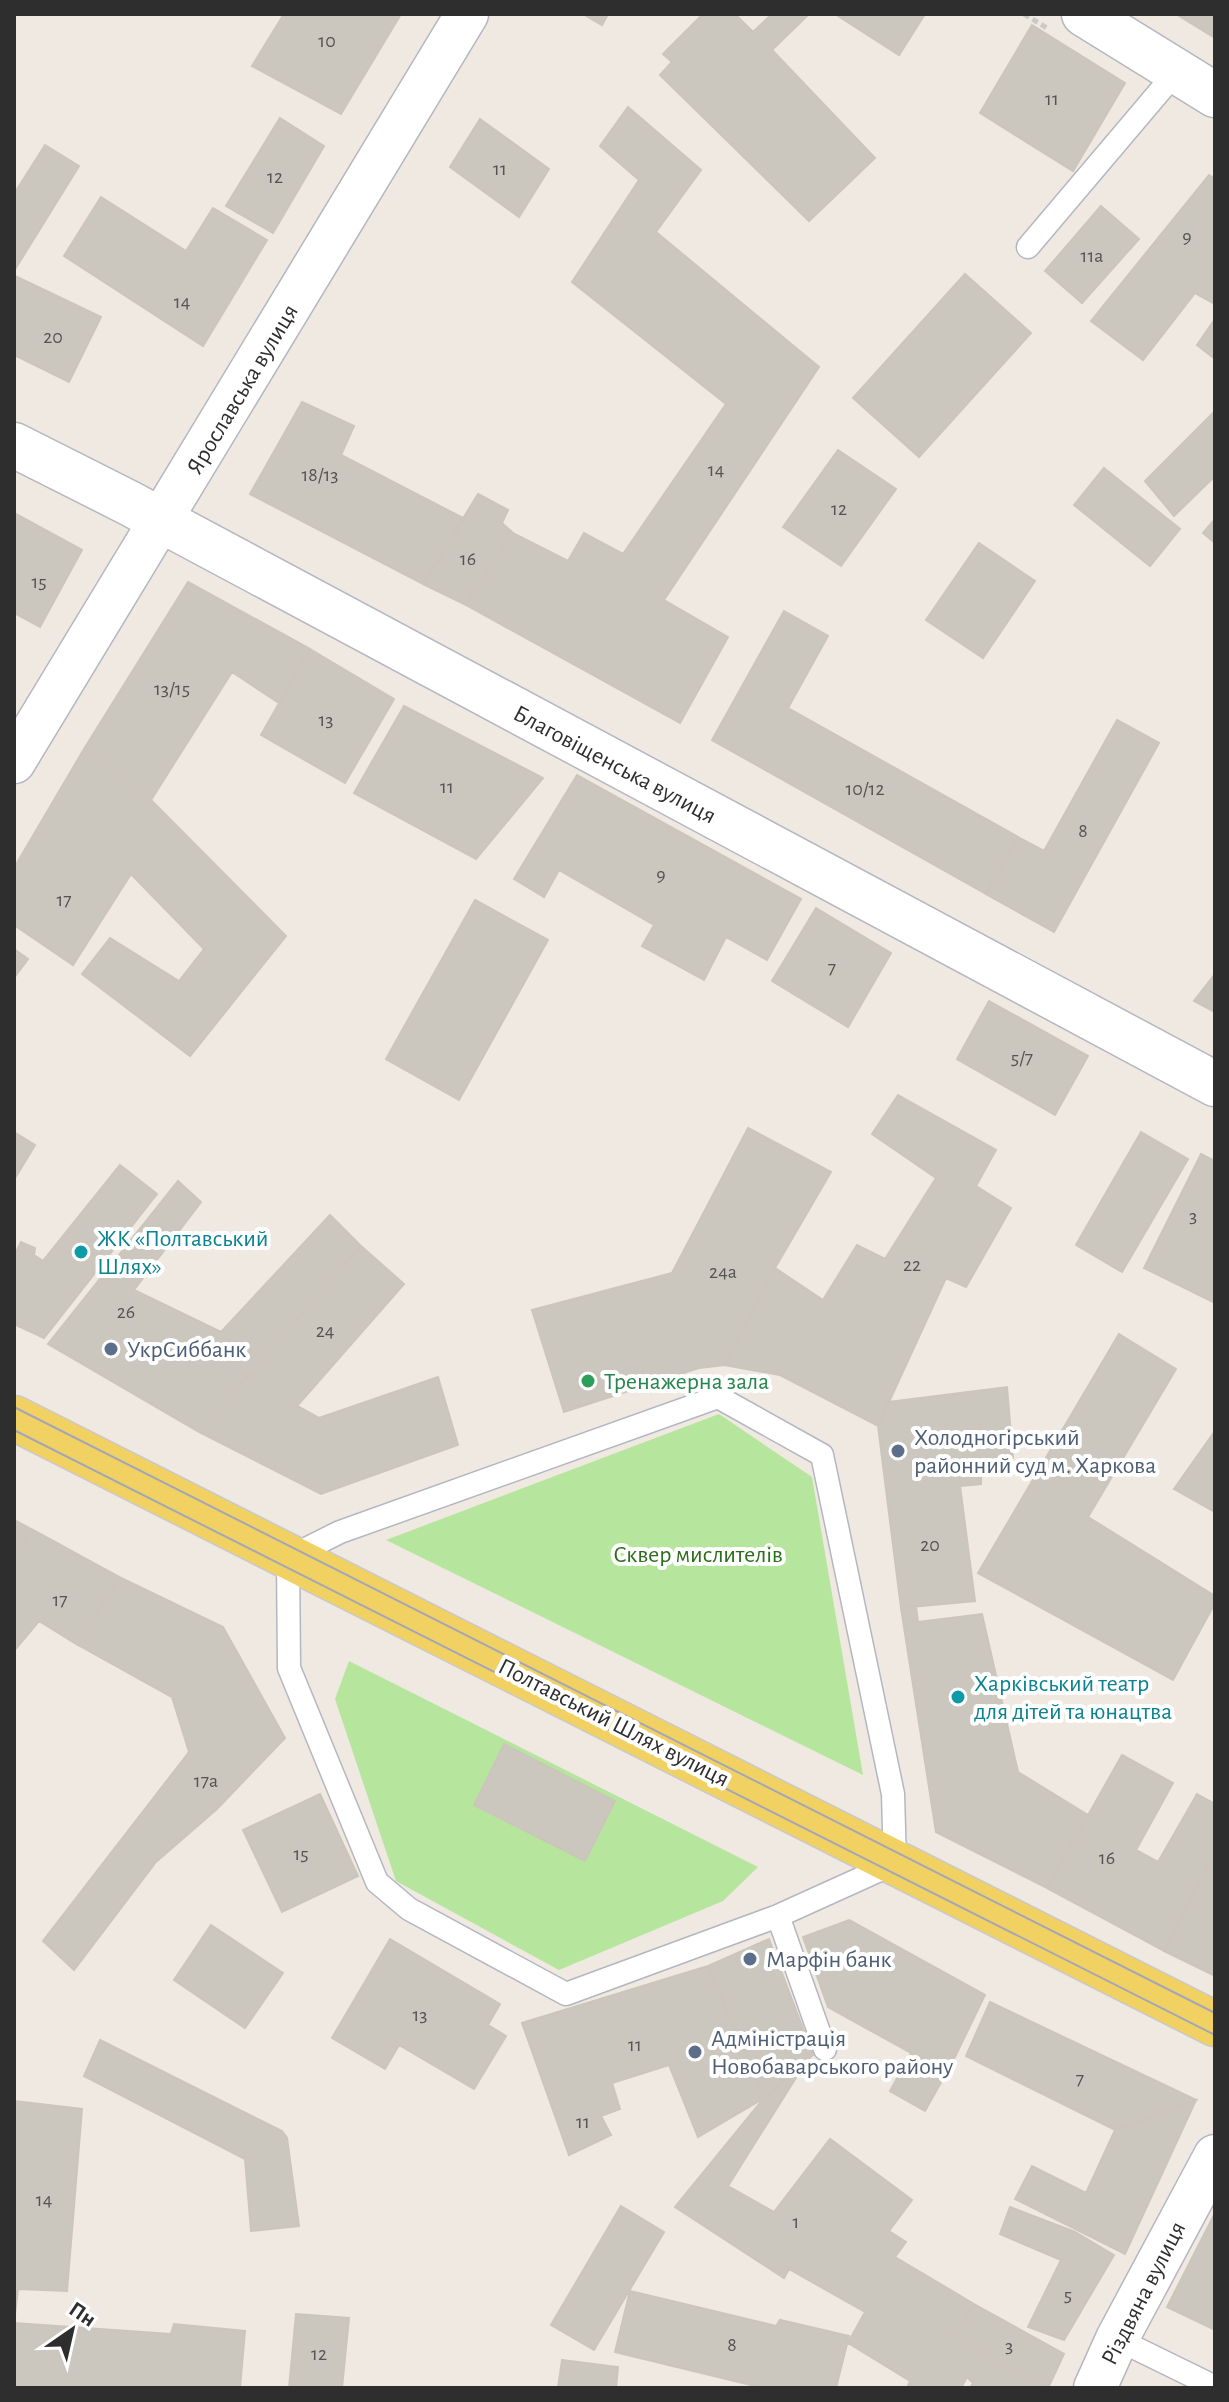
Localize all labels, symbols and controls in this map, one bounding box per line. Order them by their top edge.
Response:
house number: 10 [318,31,336,51]
house number: 11 [1045,89,1059,109]
house number: 11 [493,159,507,179]
house number: 12 [267,167,283,187]
house number: 9 [1182,227,1192,247]
house number: 11а [1081,246,1103,266]
house number: 14 [174,292,190,312]
street label: Ярославська вулиця [183,300,303,479]
house number: 20 [43,327,63,347]
house number: 14 [708,460,724,480]
house number: 18/13 [301,465,339,485]
house number: 12 [831,499,847,519]
house number: 16 [460,549,476,569]
house number: 15 [31,572,47,592]
house number: 13/15 [154,679,190,699]
street label: Благовіщенська вулиця [509,701,720,828]
house number: 13 [318,710,334,730]
house number: 11 [440,777,454,797]
house number: 10/12 [845,779,885,799]
house number: 8 [1078,821,1088,841]
house number: 9 [656,865,666,885]
house number: 17 [56,890,72,910]
house number: 7 [828,958,836,978]
house number: 5/7 [1011,1048,1033,1068]
house number: 3 [1189,1206,1197,1226]
place label: ЖК «Полтавський Шлях» [97,1227,268,1279]
marker: ЖК «Полтавський Шлях» [72,1243,90,1261]
house number: 22 [903,1255,921,1275]
house number: 24а [709,1262,737,1282]
house number: 26 [117,1302,135,1322]
house number: 24 [316,1321,334,1341]
place label: УкрСиббанк [127,1338,246,1362]
marker: УкрСиббанк [102,1340,120,1358]
place label: Тренажерна зала [604,1370,769,1394]
marker: Тренажерна зала [579,1372,597,1390]
place label: Холодногірський районний суд м. Харкова [914,1426,1156,1478]
marker: Холодногірський районний суд м. Харкова [889,1442,907,1460]
house number: 20 [920,1535,940,1555]
park label: Сквер мислителів [613,1543,783,1567]
house number: 17 [52,1590,68,1610]
street label: Полтавський Шлях вулиця [494,1654,733,1792]
place label: Харківський театр для дітей та юнацтва [974,1672,1172,1724]
marker: Харківський театр для дітей та юнацтва [949,1688,967,1706]
house number: 17а [194,1771,218,1791]
house number: 15 [293,1844,309,1864]
house number: 16 [1099,1848,1115,1868]
place label: Марфін банк [766,1948,892,1972]
marker: Марфін банк [741,1950,759,1968]
house number: 13 [412,2005,428,2025]
place label: Адміністрація Новобаварського району [711,2027,954,2079]
house number: 11 [628,2035,642,2055]
marker: Адміністрація Новобаварського району [686,2043,704,2061]
house number: 7 [1076,2069,1084,2089]
house number: 11 [576,2112,590,2132]
house number: 14 [36,2190,52,2210]
house number: 1 [793,2212,799,2232]
street label: Різдвяна вулиця [1097,2218,1190,2369]
house number: 5 [1064,2285,1072,2305]
north arrow [32,2290,112,2370]
text: Пн [65,2298,100,2331]
house number: 8 [727,2335,737,2355]
house number: 3 [1005,2336,1013,2356]
house number: 12 [311,2344,327,2364]

